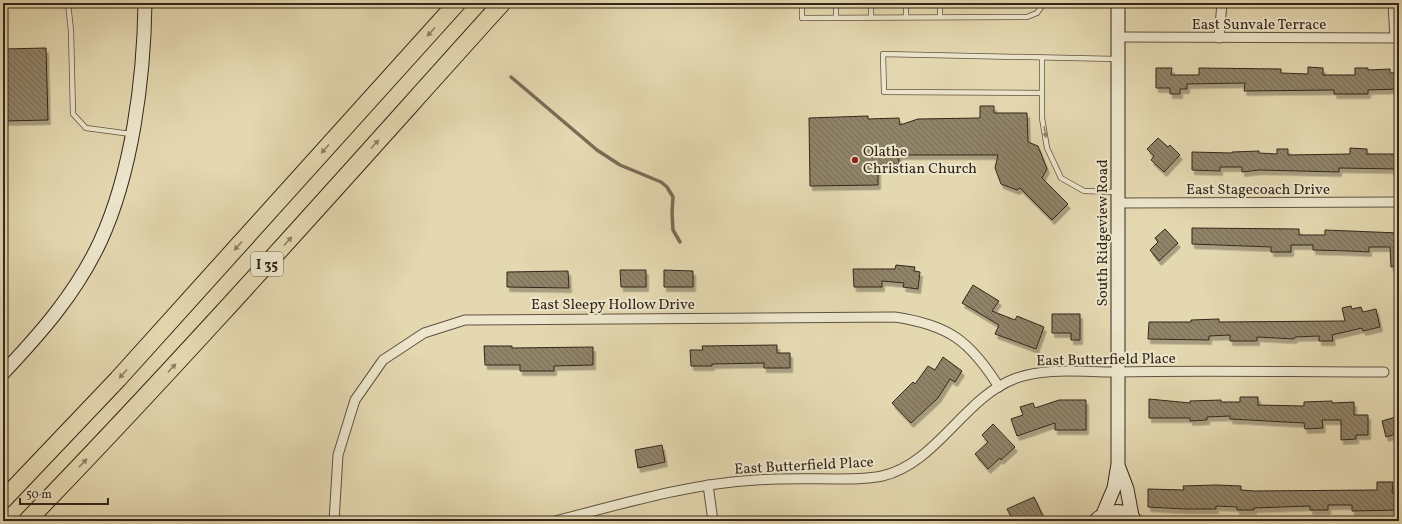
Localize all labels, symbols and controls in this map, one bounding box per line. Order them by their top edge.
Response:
street label: East Sunvale Terrace [1192,15,1326,36]
one-way arrow [426,27,436,37]
one-way arrow [1042,126,1048,138]
one-way arrow [370,139,380,149]
place label: Olathe Christian Church [863,142,977,180]
one-way arrow [321,144,330,154]
marker: Olathe Christian Church [850,155,860,165]
street label: South Ridgeview Road [1093,159,1114,307]
street label: East Stagecoach Drive [1186,180,1330,201]
one-way arrow [283,236,293,246]
one-way arrow [234,241,243,251]
road number: I 35 [251,252,283,276]
street label: East Sleepy Hollow Drive [531,295,695,316]
street label: East Butterfield Place [1036,349,1176,372]
one-way arrow [168,363,177,373]
one-way arrow [119,369,128,378]
street label: East Butterfield Place [734,452,874,481]
one-way arrow [79,458,88,468]
scale bar [20,480,108,506]
text: 50 m [26,487,52,503]

